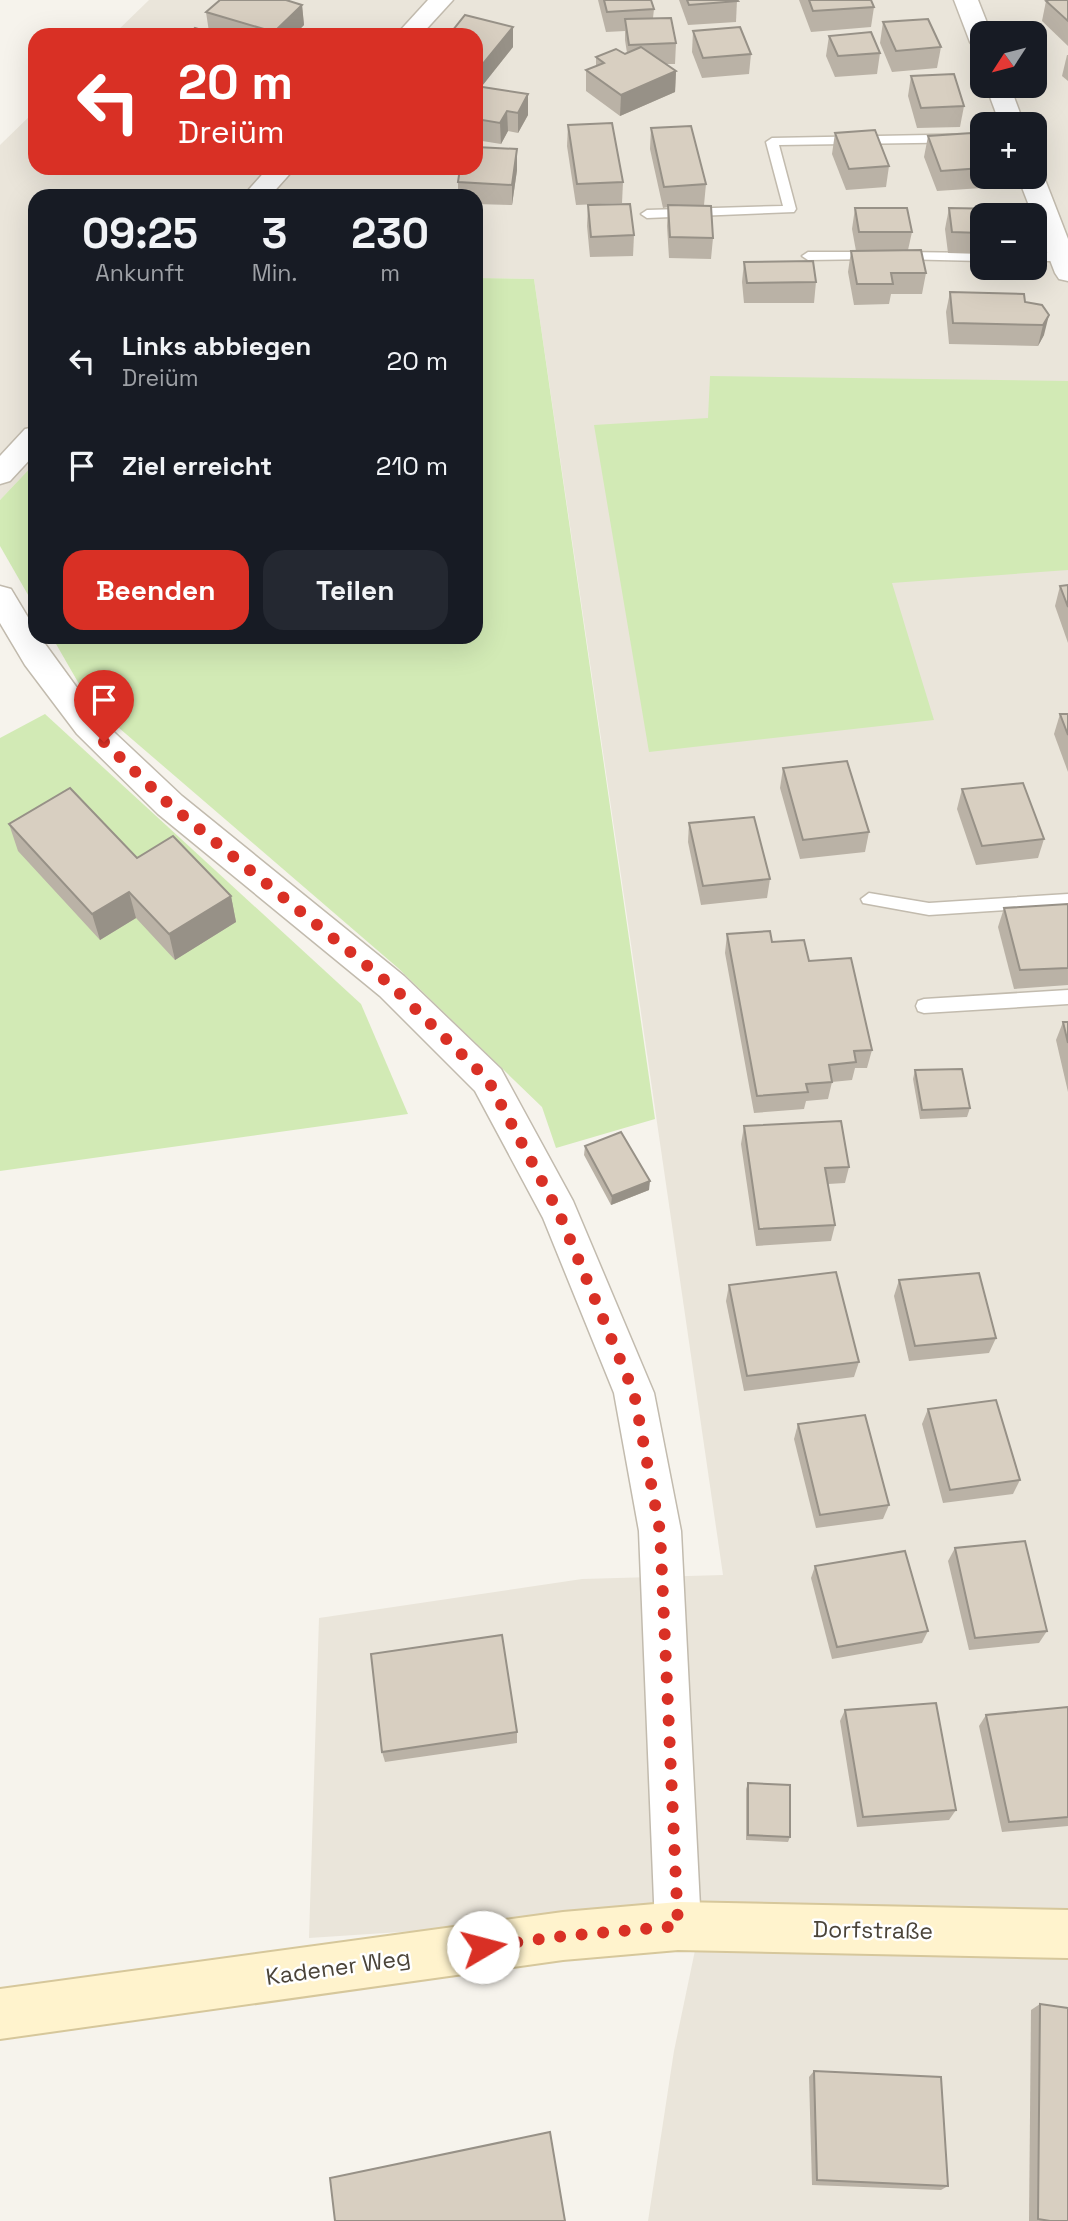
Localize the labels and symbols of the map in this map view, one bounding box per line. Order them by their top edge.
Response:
north arrow [970,21,1046,98]
pin [74,670,134,742]
position arrow [446,1910,520,1984]
street label: Dorfstraße [813,1914,933,1946]
street label: Kadener Weg [264,1942,412,1992]

